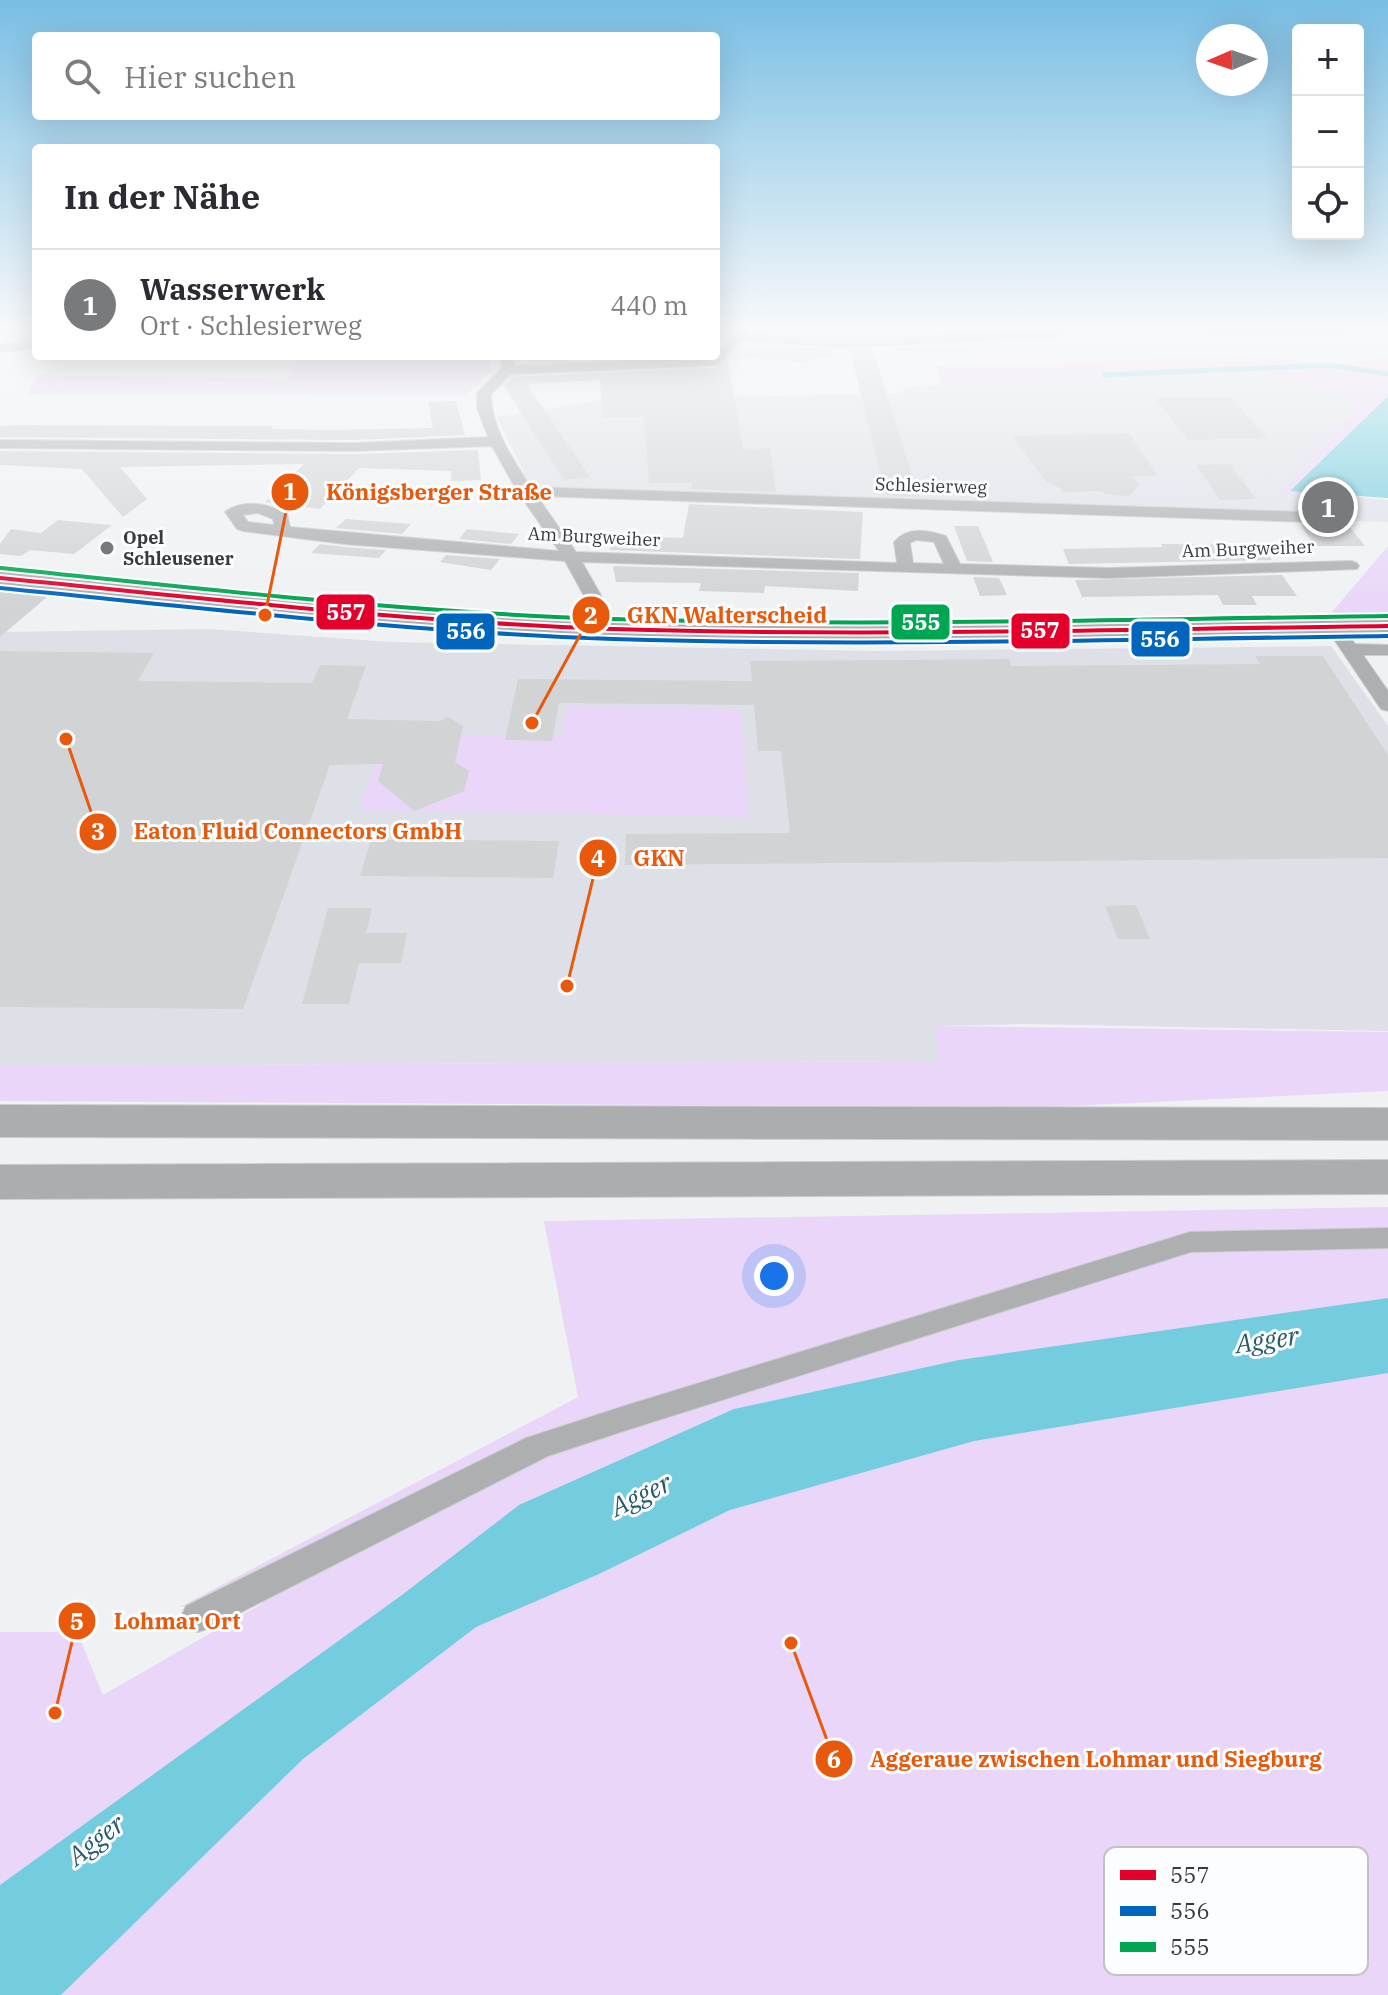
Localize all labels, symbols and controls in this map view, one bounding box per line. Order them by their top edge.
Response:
north arrow [1196,24,1268,96]
map controls [1292,24,1364,240]
button: + [1292,24,1364,96]
search box [32,32,720,120]
icon: search [60,54,104,98]
text: Hier suchen [124,57,296,96]
button: − [1292,96,1364,168]
button: locate [1292,168,1364,240]
text: In der Nähe [64,174,260,218]
text: Wasserwerk [140,269,325,308]
text: 1 [82,288,98,322]
text: 440 m [610,288,688,322]
text: Ort · Schlesierweg [140,308,362,342]
callout: Königsberger Straße [270,469,568,515]
street label: Schlesierweg [875,472,988,499]
text: 1 [283,475,297,507]
text: Königsberger Straße [326,477,552,506]
pin: 1 [1302,477,1354,537]
street label: Am Burgweiher [527,522,661,551]
place label: Opel Schleusener [123,526,234,570]
street label: Am Burgweiher [1181,535,1315,562]
marker: Opel Schleusener [98,539,116,557]
callout: GKN Walterscheid [571,592,843,638]
line badge: 557 [315,593,376,631]
text: 557 [326,597,366,626]
text: 2 [584,599,598,631]
text: GKN Walterscheid [627,600,827,629]
line badge: 555 [890,603,951,641]
text: 555 [901,607,941,636]
line badge: 556 [435,612,496,651]
line badge: 557 [1010,612,1071,650]
text: 557 [1020,615,1060,644]
text: 556 [446,616,486,645]
line badge: 556 [1130,620,1191,658]
text: 556 [1140,624,1180,653]
callout: Eaton Fluid Connectors GmbH [78,809,479,855]
text: 3 [91,815,105,847]
text: Eaton Fluid Connectors GmbH [134,816,462,845]
callout: GKN [578,835,701,881]
text: 4 [591,842,605,874]
text: GKN [633,843,685,872]
your location [754,1256,794,1296]
water label: Agger [1231,1318,1301,1361]
water label: Agger [603,1465,677,1524]
callout: Lohmar Ort [57,1598,256,1644]
text: 5 [70,1605,84,1637]
text: Lohmar Ort [114,1606,240,1635]
callout: Aggeraue zwischen Lohmar und Siegburg [814,1736,1338,1782]
text: 6 [827,1743,841,1775]
text: Aggeraue zwischen Lohmar und Siegburg [870,1744,1322,1773]
water label: Agger [58,1806,131,1873]
legend [1104,1847,1368,1975]
text: 557 [1170,1860,1210,1889]
text: 556 [1170,1896,1210,1925]
text: 555 [1170,1932,1210,1961]

